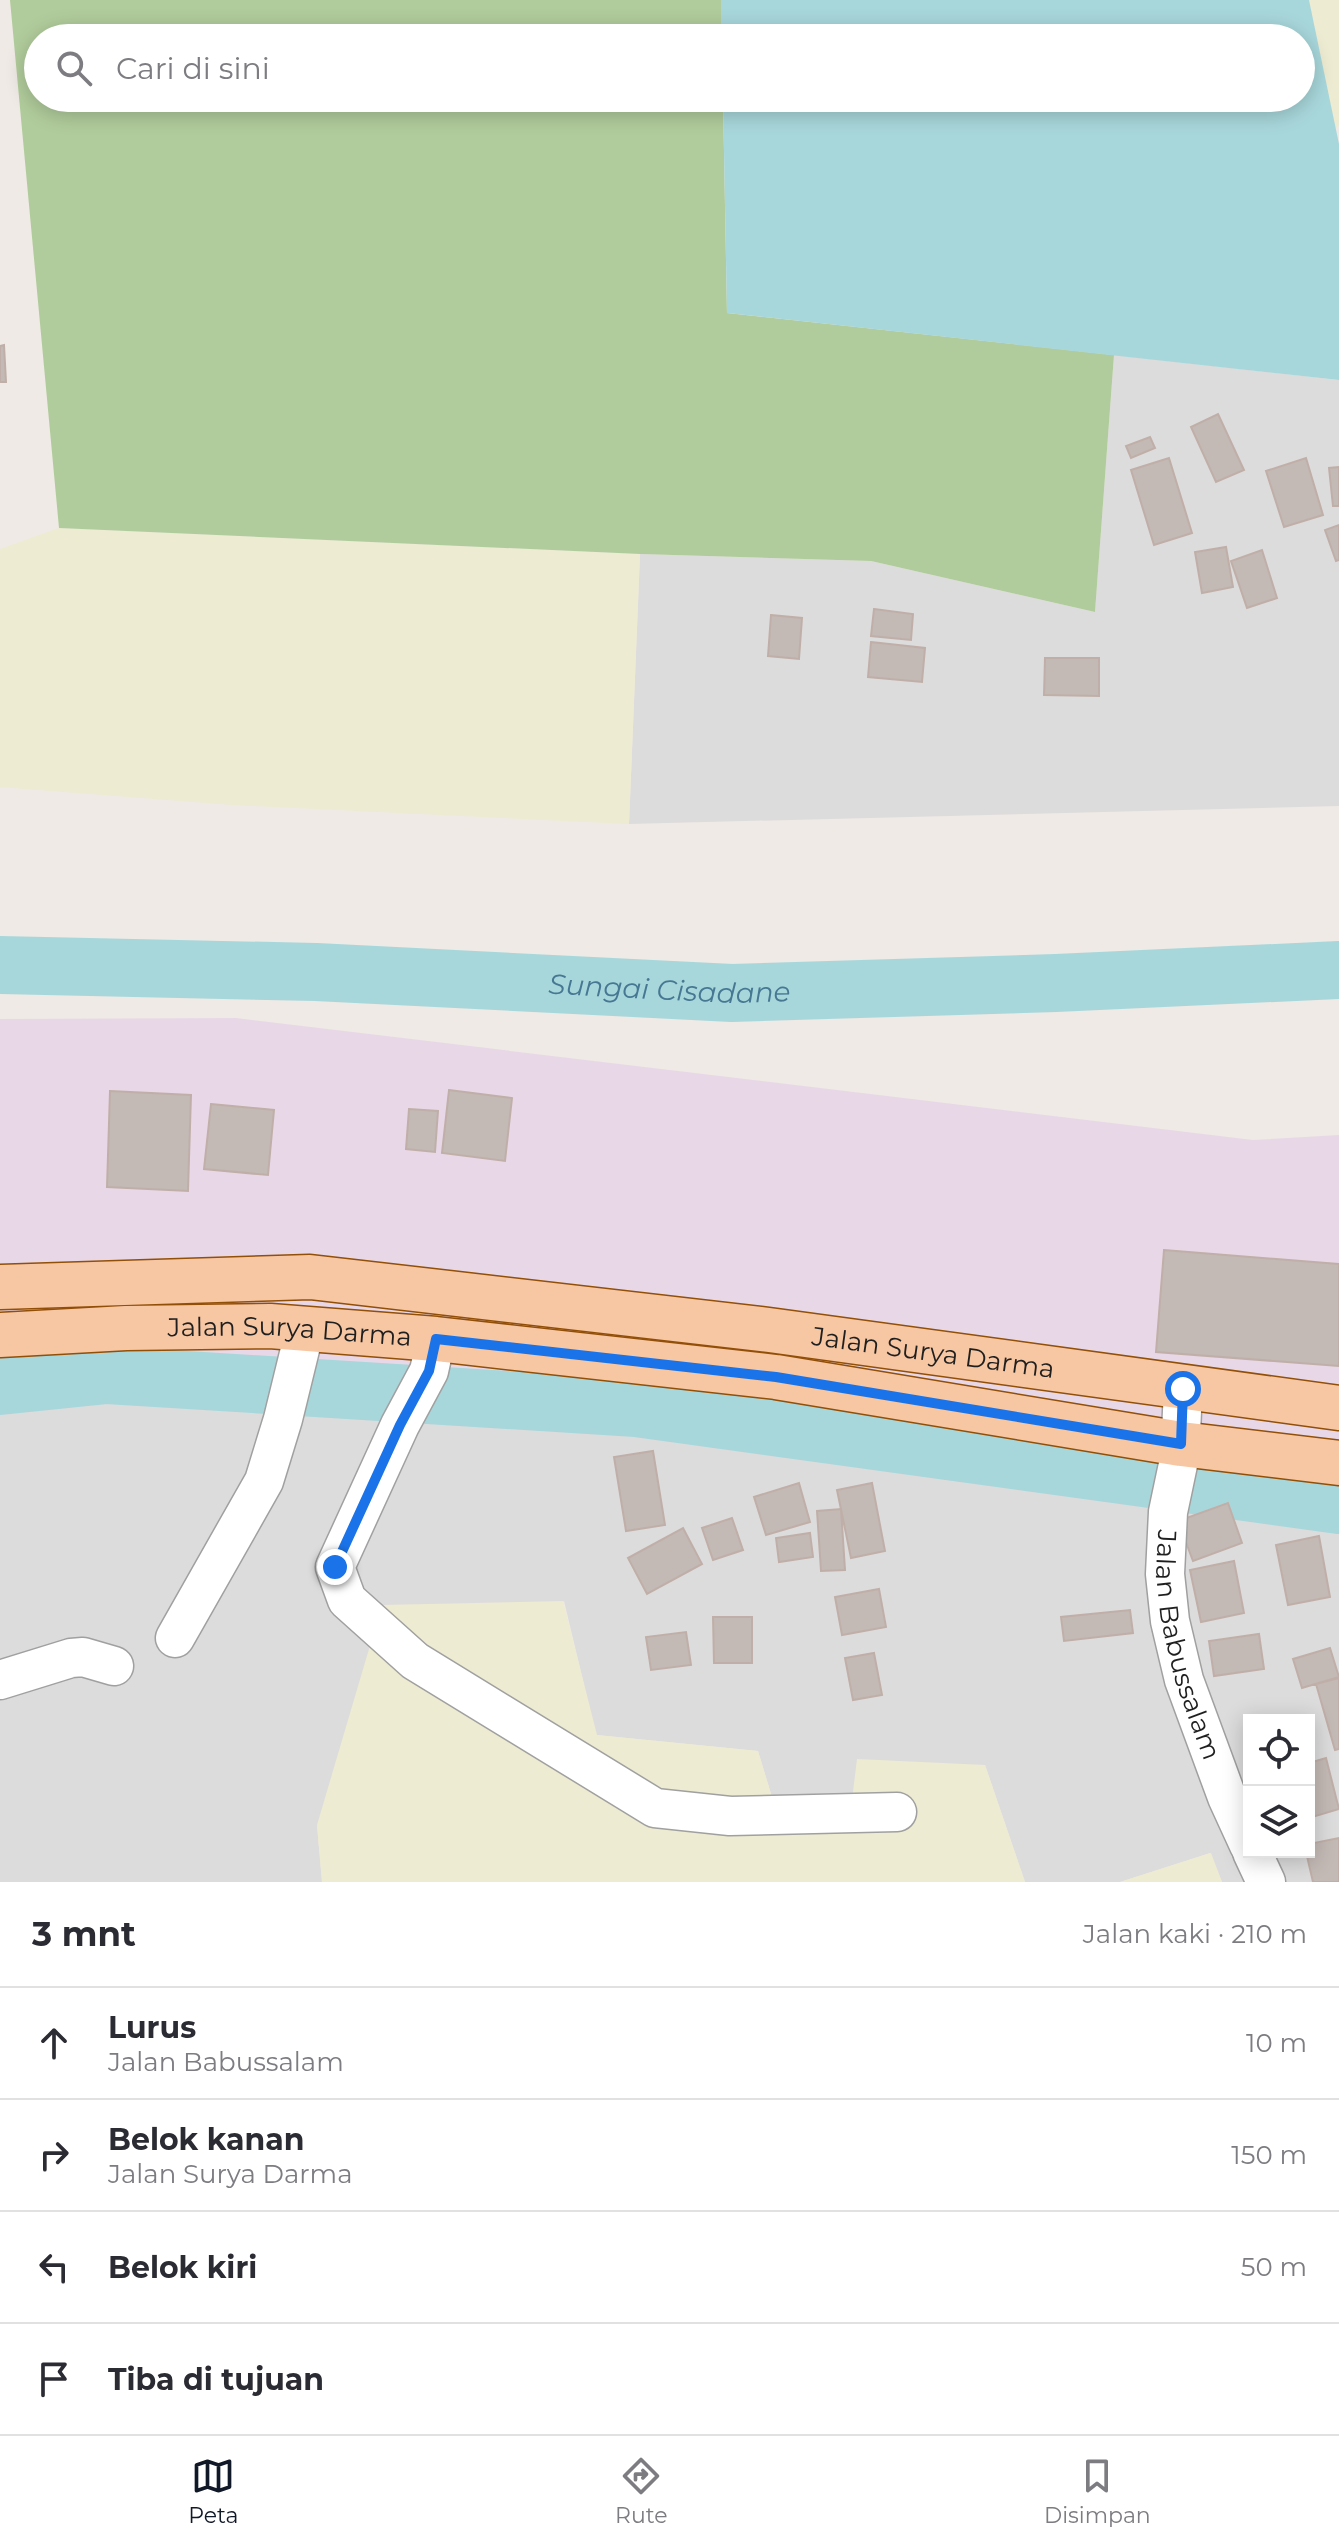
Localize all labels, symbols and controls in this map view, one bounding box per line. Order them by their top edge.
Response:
search box [24,24,1315,112]
icon: search [52,46,96,90]
text: Cari di sini [116,50,270,87]
water label: Sungai Cisadane [548,967,791,1010]
street label: Jalan Surya Darma [166,1310,413,1353]
street label: Jalan Surya Darma [809,1320,1057,1385]
route start [1165,1371,1201,1407]
street label: Jalan Babussalam [1149,1528,1228,1764]
route end [317,1549,353,1585]
map controls [1243,1714,1315,1858]
button: locate [1243,1714,1315,1786]
button: layers [1243,1786,1315,1858]
text: 3 mnt [32,1913,136,1955]
text: Jalan kaki · 210 m [1083,1918,1307,1950]
text: Lurus [108,2009,196,2046]
icon: ahead [32,2021,76,2065]
text: 10 m [1246,2027,1307,2059]
text: Jalan Babussalam [108,2046,344,2078]
text: Belok kanan [108,2121,305,2158]
icon: right [32,2133,76,2177]
text: 150 m [1231,2139,1307,2171]
text: Jalan Surya Darma [108,2158,353,2190]
icon: left [32,2245,76,2289]
text: Belok kiri [108,2249,257,2286]
text: 50 m [1241,2251,1307,2283]
icon: arrive [32,2357,76,2401]
text: Tiba di tujuan [108,2361,324,2398]
tab: Peta [188,2454,239,2529]
tab: Rute [615,2454,667,2529]
tab: Disimpan [1044,2454,1151,2529]

